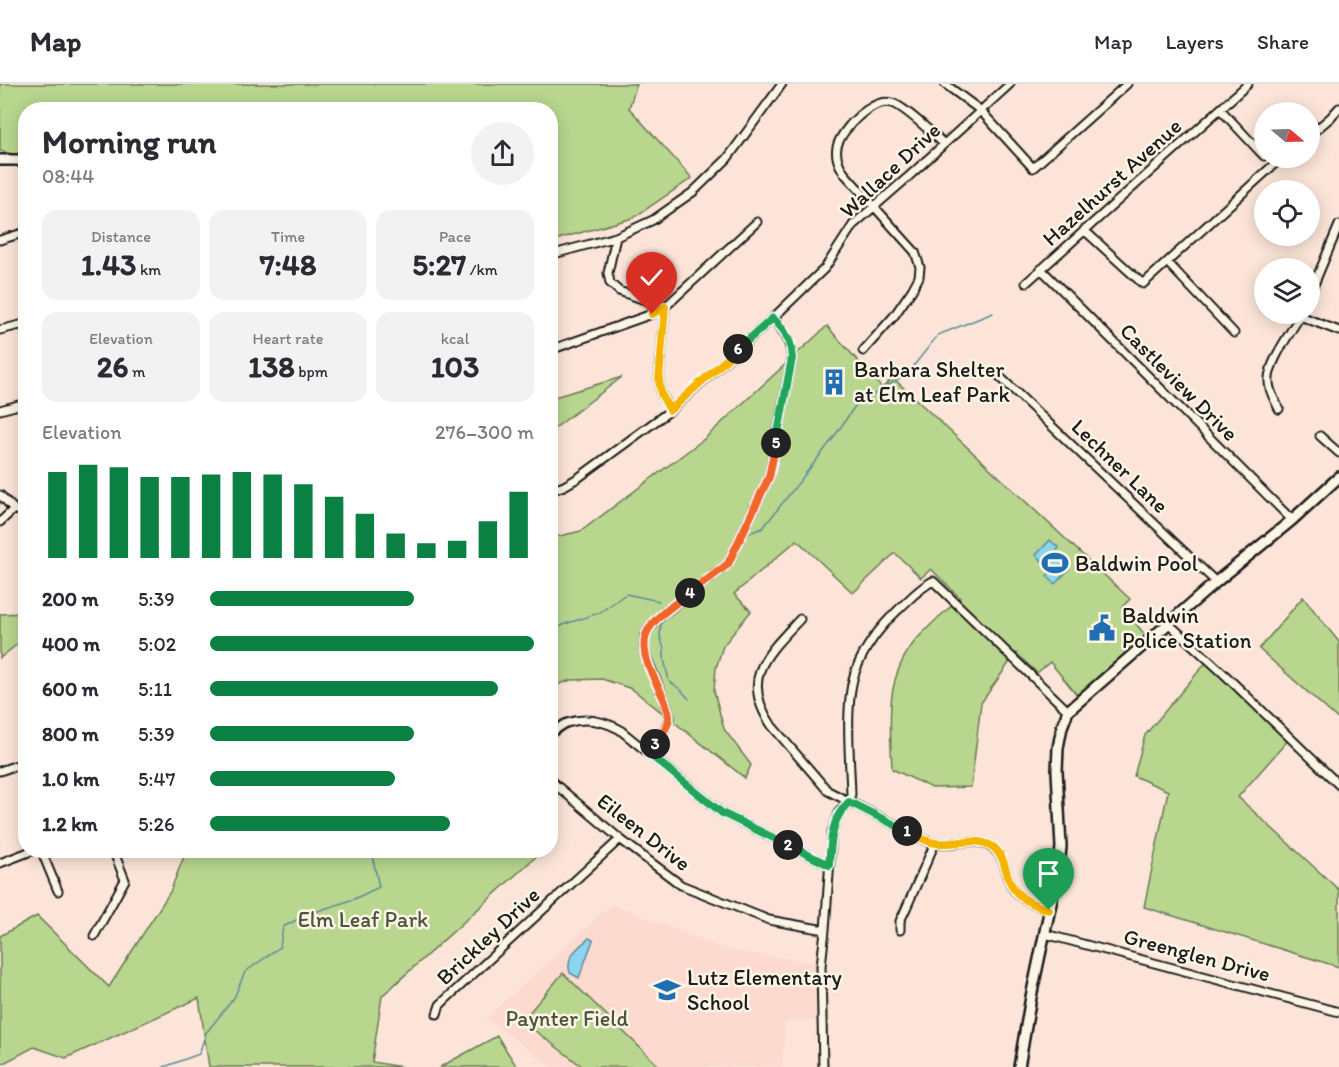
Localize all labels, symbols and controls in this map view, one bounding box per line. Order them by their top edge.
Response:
text: Map [30,24,81,58]
text: Map [1094,29,1133,54]
text: Layers [1166,29,1224,54]
text: Share [1257,29,1309,54]
north arrow [1254,102,1320,168]
map controls [1254,102,1320,324]
street label: Hazelhurst Avenue [1037,112,1187,252]
street label: Wallace Drive [834,116,946,224]
text: Morning run [42,122,217,161]
button: share [471,122,534,185]
text: 08:44 [42,164,94,188]
button: locate [1254,180,1320,246]
text: Distance [91,227,151,246]
text: Time [271,227,305,246]
text: Pace [439,227,471,246]
text: 1.43 [81,246,136,283]
text: 7:48 [260,246,316,283]
text: 5:27 [412,246,466,283]
pin [626,252,677,314]
button: layers [1254,258,1320,324]
text: km [136,260,161,279]
text: /km [466,260,498,279]
icon: check [635,261,668,294]
street label: Castleview Drive [1114,317,1244,447]
text: Elevation [89,329,153,348]
text: Heart rate [253,329,323,348]
text: kcal [441,329,469,348]
pin: 6 [723,334,753,364]
text: 6 [734,339,742,358]
text: 26 [97,348,128,385]
text: 138 [248,348,295,385]
text: 103 [431,348,479,385]
place label: Barbara Shelter at Elm Leaf Park [854,356,1010,408]
text: m [128,362,145,381]
text: bpm [295,362,328,381]
building icon: Barbara Shelter at Elm Leaf Park [819,367,849,397]
street label: Lechner Lane [1066,413,1174,519]
text: Elevation [42,420,121,444]
text: 276–300 m [435,420,534,444]
pin: 5 [761,428,791,458]
text: 5 [772,433,780,452]
sports icon: Baldwin Pool [1040,548,1070,578]
place label: Baldwin Pool [1075,550,1198,577]
pin: 4 [675,578,705,608]
text: 4 [685,583,695,602]
text: 200 m [42,587,98,611]
text: 5:39 [138,587,175,611]
place label: Baldwin Police Station [1122,602,1252,654]
public building icon: Baldwin Police Station [1087,613,1117,643]
text: 400 m [42,632,100,656]
text: 5:02 [138,632,176,656]
text: 600 m [42,677,99,701]
text: 5:11 [138,677,172,701]
text: 800 m [42,722,99,746]
text: 5:39 [138,722,175,746]
pin: 3 [640,729,670,759]
text: 3 [651,734,659,753]
text: 1.0 km [42,767,99,791]
text: 5:47 [138,767,175,791]
street label: Eileen Drive [592,787,696,877]
text: 1.2 km [42,812,98,836]
text: 5:26 [138,812,175,836]
pin: 1 [892,816,922,846]
text: 1 [903,821,911,840]
pin: 2 [773,830,803,860]
text: 2 [784,835,792,854]
pin [1023,848,1074,910]
icon: arrive [1032,857,1065,890]
street label: Brickley Drive [431,881,545,991]
park label: Elm Leaf Park [298,906,428,933]
street label: Greenglen Drive [1121,922,1273,988]
place label: Lutz Elementary School [687,964,842,1016]
school or university icon: Lutz Elementary School [652,975,682,1005]
park label: Paynter Field [505,1005,629,1032]

